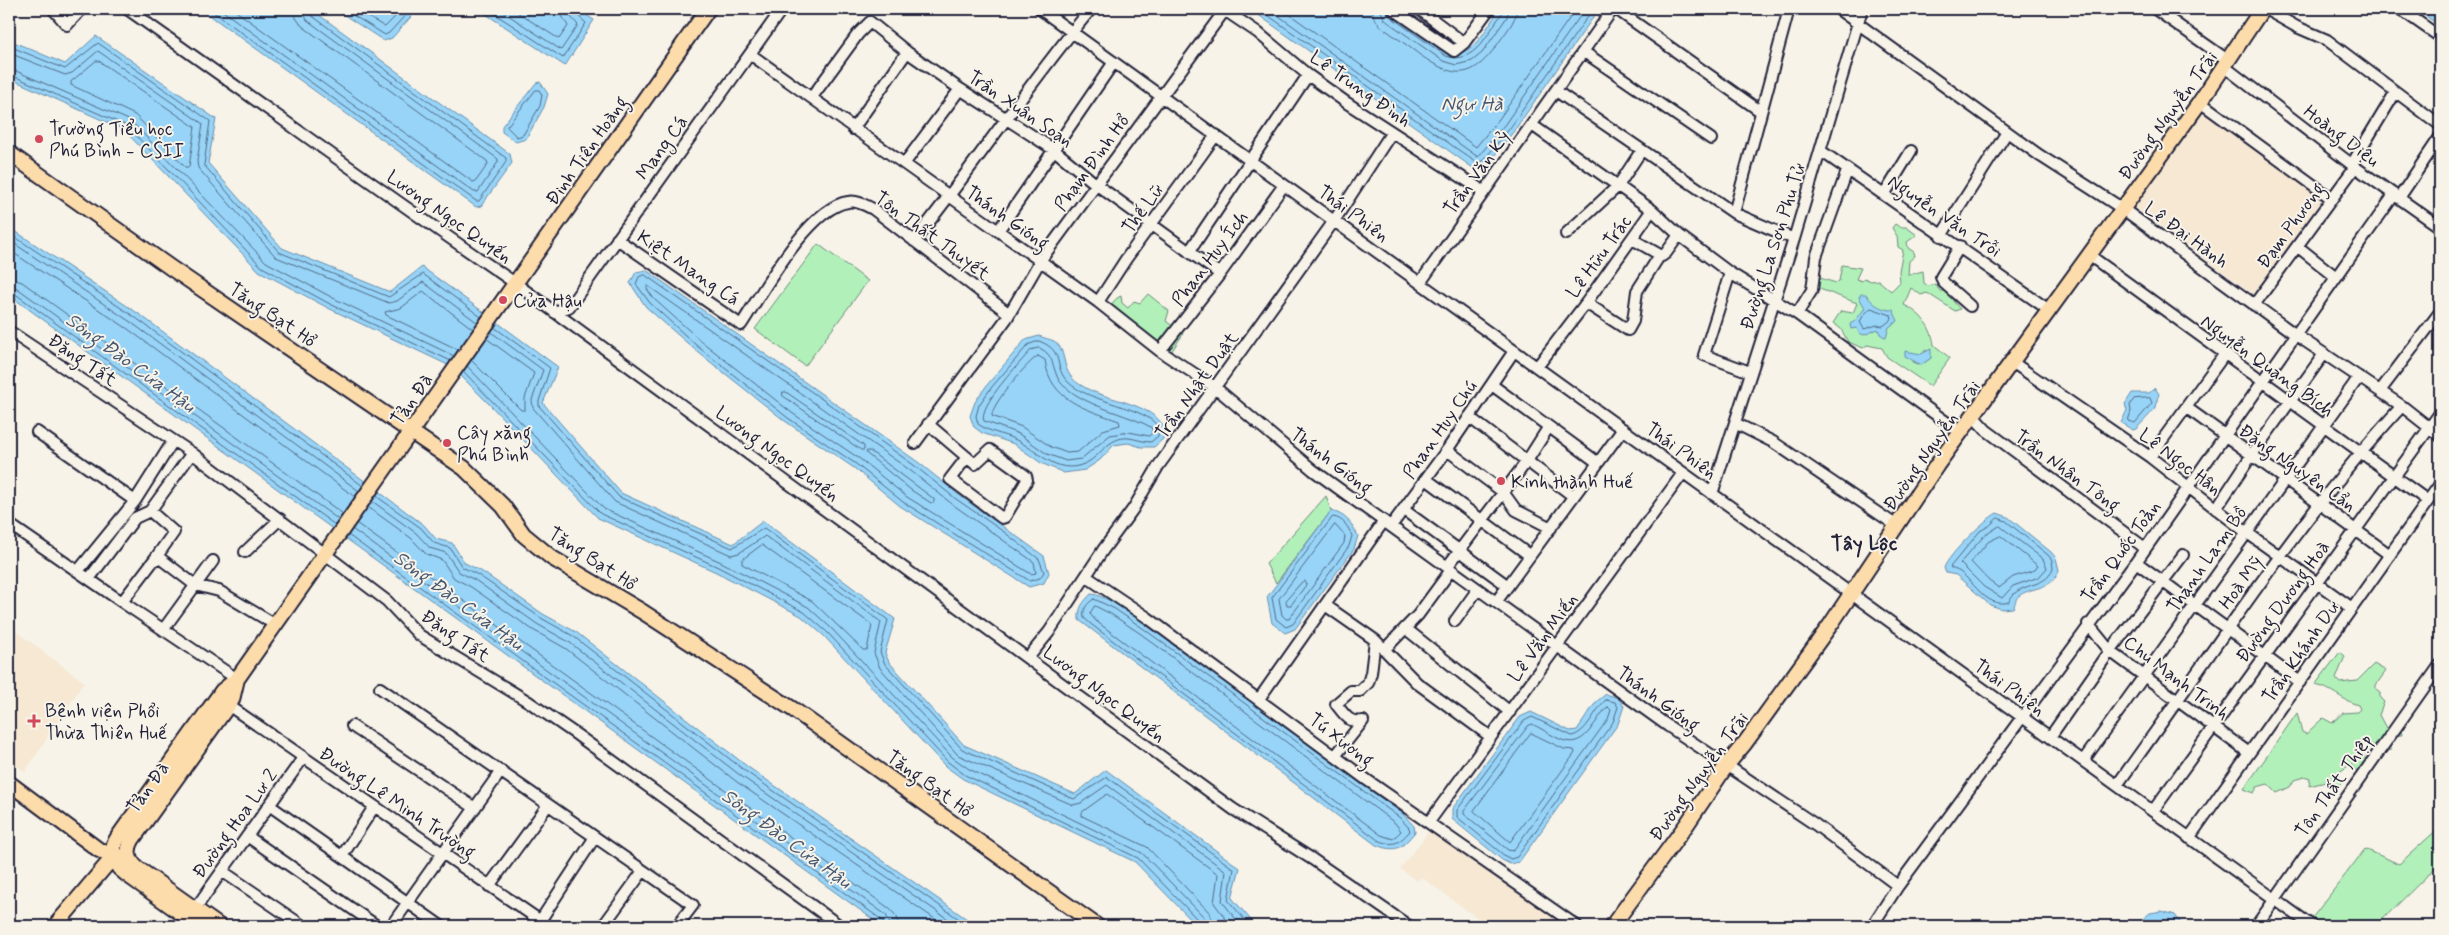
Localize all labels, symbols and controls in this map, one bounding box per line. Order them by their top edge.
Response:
street label: Lê Trung Đình [1304,45,1416,134]
street label: Đường Nguyễn Trãi [2113,46,2226,187]
street label: Trần Xuân Soạn [963,65,1078,154]
street label: Đinh Tiên Hoàng [540,91,637,212]
water label: Ngự Hà [1441,91,1504,120]
street label: Hoàng Diệu [2296,99,2384,175]
street label: Phạm Đình Hổ [1049,109,1136,216]
street label: Mang Cá [630,111,696,186]
place label: Trường Tiểu học Phú Bình - CSII [49,117,184,164]
street label: Trần Văn Kỷ [1438,126,1517,221]
marker: Trường Tiểu học Phú Bình - CSII [33,133,45,145]
street label: Đường La Sơn Phu Tử [1735,160,1815,334]
street label: Lương Ngọc Quyến [380,165,517,272]
street label: Nguyễn Văn Trỗi [1881,169,2006,266]
street label: Đạm Phương [2252,178,2333,276]
street label: Thế Lữ [1117,179,1170,239]
street label: Thánh Gióng [958,180,1054,259]
street label: Thái Phiên [1312,180,1394,249]
street label: Tôn Thất Thuyết [869,186,995,287]
street label: Lê Đại Hành [2139,196,2233,274]
street label: Phan Huy Ích [1165,205,1254,312]
street label: Lê Hữu Trác [1561,210,1638,303]
street label: Kiệt Mang Cá [631,225,745,313]
street label: Tăng Bạt Hổ [222,277,321,356]
place label: Cửa Hậu [513,289,582,314]
marker: Cửa Hậu [497,294,509,306]
water label: Sông Đào Cửa Hậu [59,307,201,422]
street label: Nguyễn Quang Bích [2194,309,2339,426]
street label: Trần Nhật Duật [1150,327,1245,445]
street label: Đặng Tất [41,328,122,395]
street label: Tản Đà [385,369,439,431]
street label: Phan Huy Chú [1397,376,1483,484]
street label: Đường Nguyễn Trãi [1878,376,1989,518]
street label: Lương Ngọc Quyến [708,401,844,510]
street label: Thái Phiên [1640,417,1722,486]
street label: Đặng Nguyên Cẩn [2232,418,2361,521]
place label: Cây xăng Phú Bình [457,421,531,468]
street label: Thánh Gióng [1283,422,1377,503]
street label: Lê Ngọc Hân [2132,423,2227,504]
street label: Trần Nhân Tông [2007,424,2125,521]
marker: Cây xăng Phú Bình [441,437,453,449]
place label: Kinh thành Huế [1511,470,1634,495]
marker: Kinh thành Huế [1495,475,1507,487]
street label: Trần Quốc Toản [2076,496,2167,608]
street label: Thanh Lam Bồ [2161,502,2253,618]
street label: Tăng Bạt Hổ [542,521,641,600]
district label: Tây Lộc [1831,530,1898,558]
street label: Đường Dương Hoà [2230,536,2338,670]
water label: Sông Đào Cửa Hậu [387,545,529,660]
street label: Hoà Mỹ [2213,551,2270,615]
street label: Lê Văn Miến [1502,588,1584,687]
street label: Trần Khánh Dư [2257,596,2346,708]
street label: Đặng Tất [414,604,495,671]
street label: Chu Mạnh Trinh [2118,630,2234,726]
street label: Lương Ngọc Quyến [1036,640,1171,751]
street label: Thái Phiên [1968,654,2050,723]
street label: Thánh Gióng [1610,661,1705,740]
place label: Bệnh viện Phổi Thừa Thiên Huế [45,699,168,746]
street label: Tú Xương [1302,707,1379,775]
street label: Đường Nguyễn Trãi [1644,707,1757,848]
marker: Bệnh viện Phổi Thừa Thiên Huế [27,714,41,728]
street label: Tôn Thất Thiệp [2289,729,2379,842]
street label: Đường Lê Minh Trường [312,741,481,868]
street label: Tăng Bạt Hổ [879,745,977,826]
street label: Tản Đà [121,757,175,819]
street label: Đường Hoa Lư 2 [187,764,286,885]
water label: Sông Đào Cửa Hậu [715,783,857,898]

